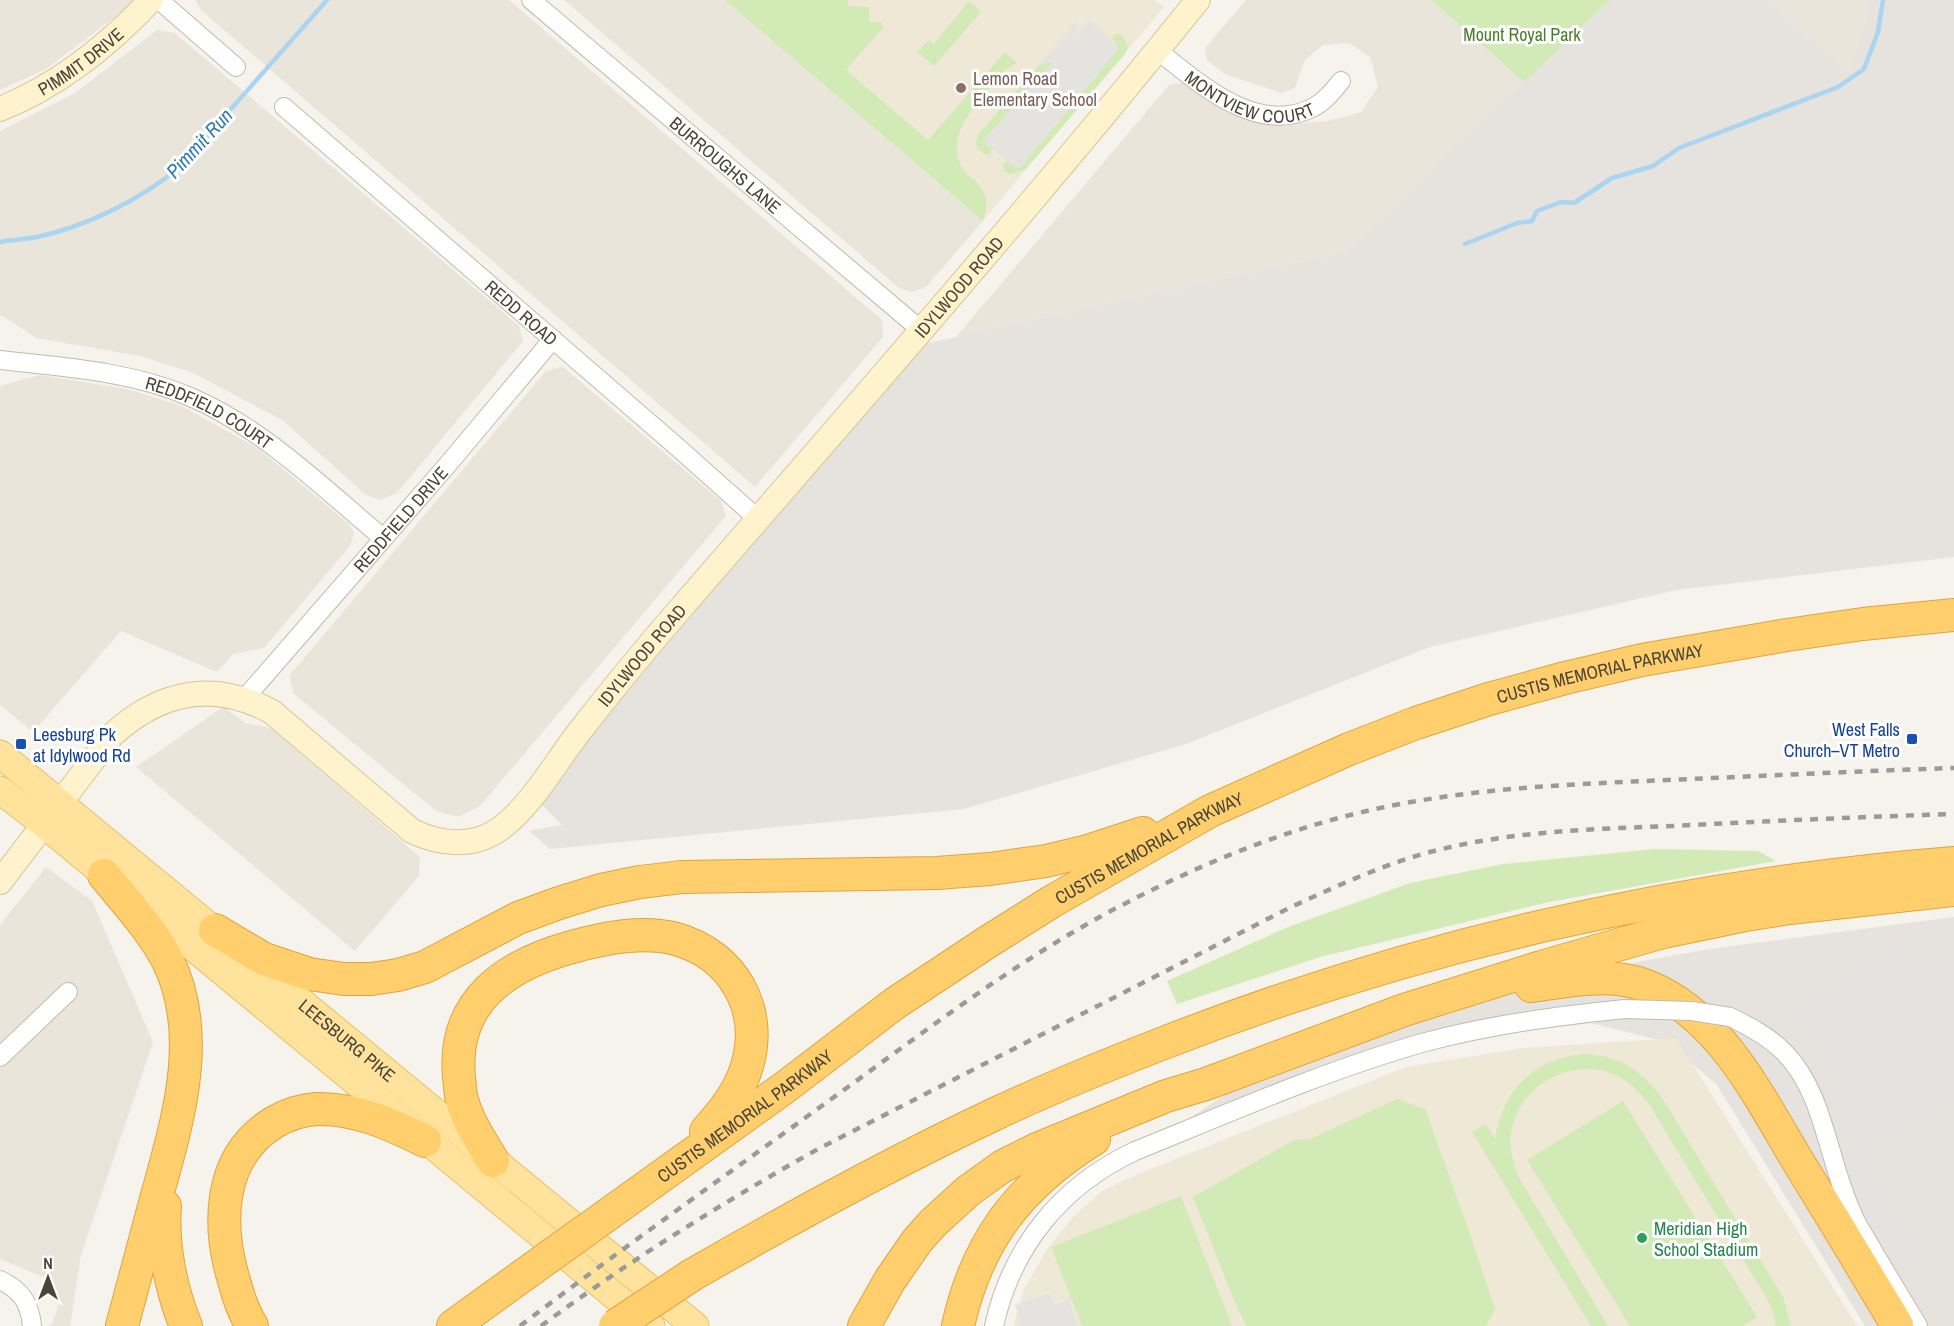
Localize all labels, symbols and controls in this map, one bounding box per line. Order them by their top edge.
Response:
street label: PIMMIT DRIVE [33,21,129,101]
park label: Mount Royal Park [1463,22,1581,47]
street label: MONTVIEW COURT [1180,64,1318,128]
place label: Lemon Road Elementary School [973,66,1097,112]
marker: Lemon Road Elementary School [954,81,968,95]
water label: Pimmit Run [160,102,238,184]
street label: BURROUGHS LANE [665,110,787,219]
street label: IDYLWOOD ROAD [908,231,1009,343]
street label: REDD ROAD [480,274,563,351]
street label: REDDFIELD COURT [143,370,278,454]
street label: REDDFIELD DRIVE [347,461,453,577]
street label: IDYLWOOD ROAD [591,599,692,711]
street label: CUSTIS MEMORIAL PARKWAY [1493,637,1705,709]
place label: West Falls Church–VT Metro [1784,717,1900,763]
place label: Leesburg Pk at Idylwood Rd [33,722,131,768]
marker: West Falls Church–VT Metro [1905,732,1919,746]
marker: Leesburg Pk at Idylwood Rd [14,737,28,751]
street label: CUSTIS MEMORIAL PARKWAY [1050,785,1247,910]
street label: LEESBURG PIKE [294,993,401,1087]
street label: CUSTIS MEMORIAL PARKWAY [652,1043,838,1188]
place label: Meridian High School Stadium [1654,1216,1758,1262]
marker: Meridian High School Stadium [1635,1231,1649,1245]
north arrow [18,1248,78,1308]
text: N [43,1252,53,1274]

